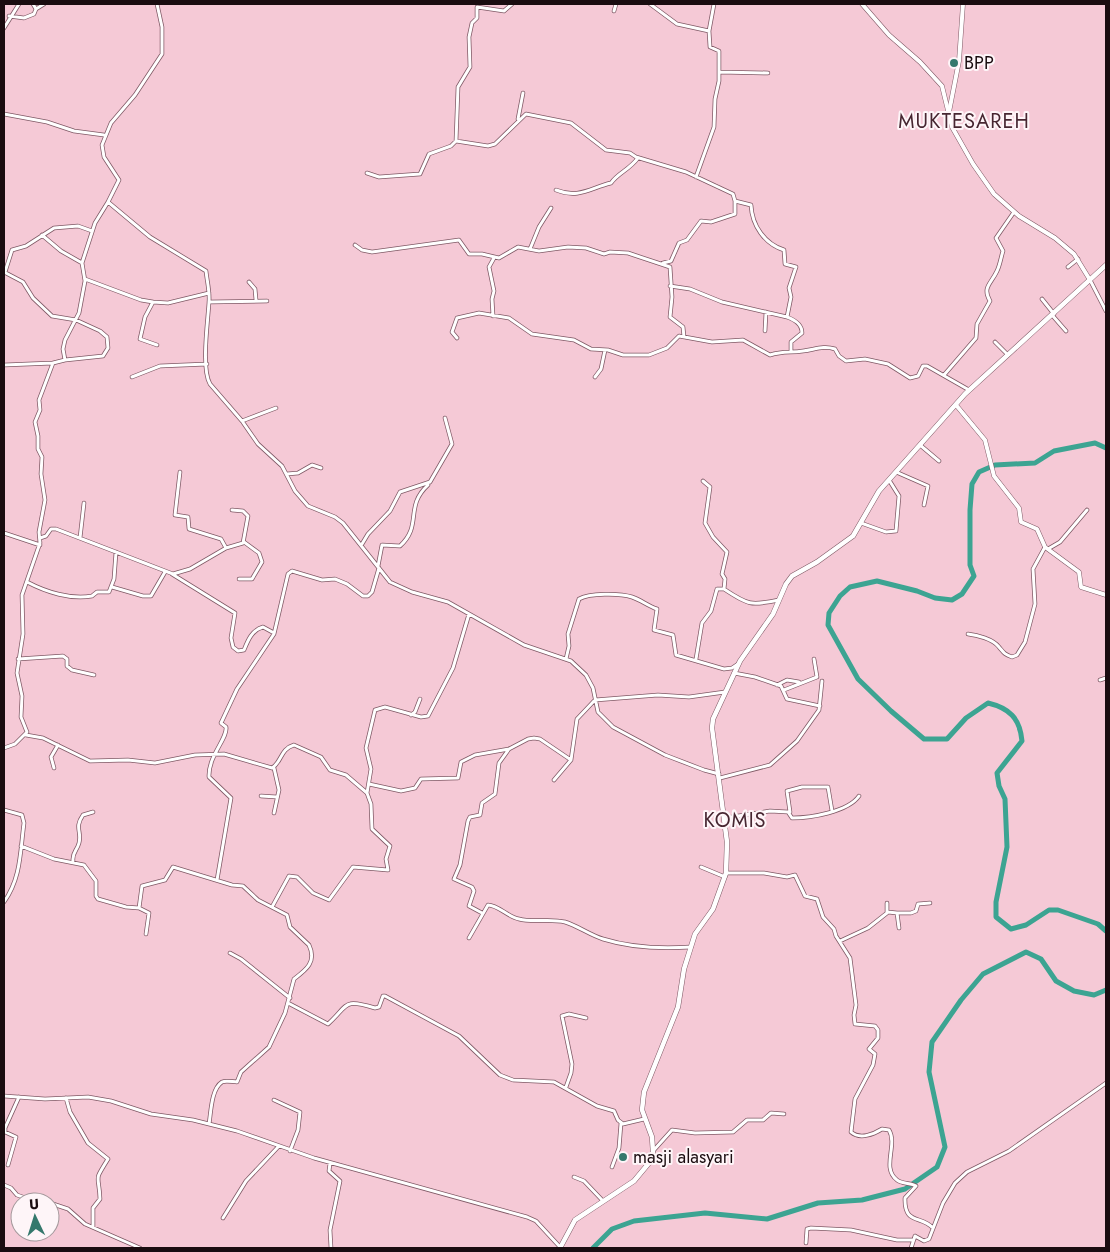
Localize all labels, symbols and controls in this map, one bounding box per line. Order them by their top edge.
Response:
place label: BPP [964,50,994,76]
marker: BPP [948,57,960,69]
district label: MUKTESAREH [898,107,1030,136]
district label: KOMIS [703,806,767,835]
place label: masji alasyari [633,1144,734,1170]
marker: masji alasyari [617,1151,629,1163]
north arrow [10,1192,60,1242]
text: U [28,1194,40,1214]

